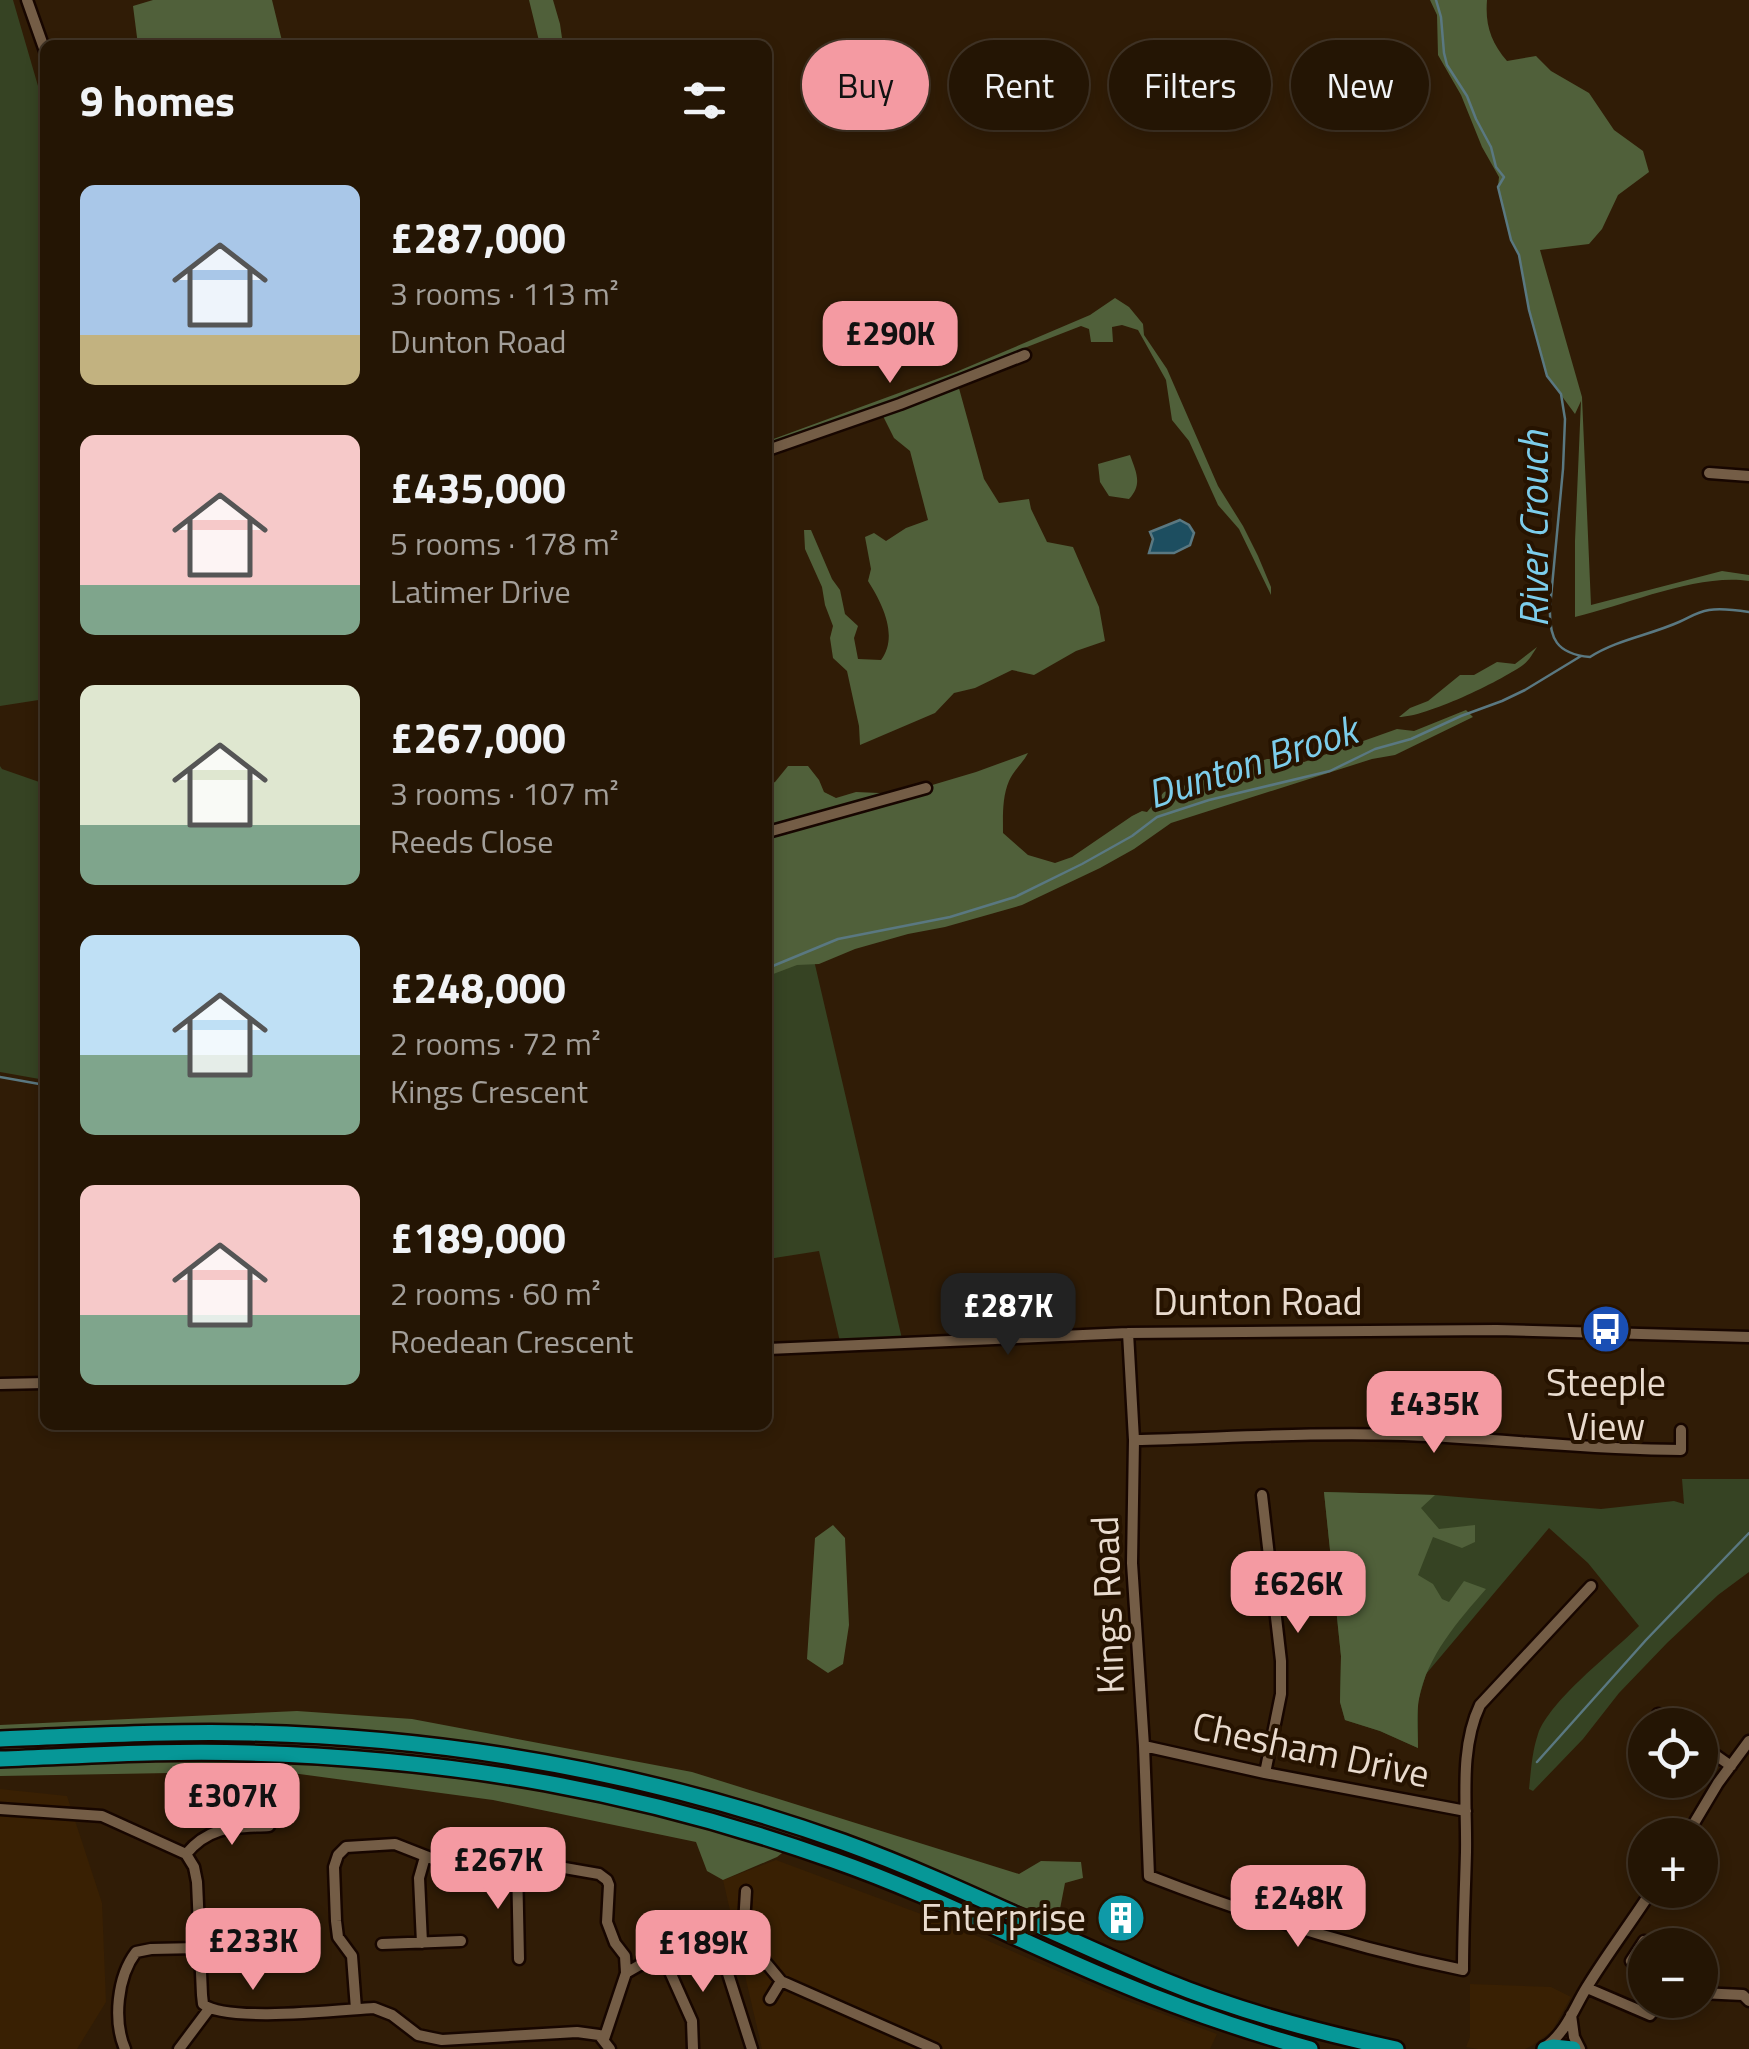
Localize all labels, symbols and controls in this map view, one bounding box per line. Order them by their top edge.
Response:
chip: Buy [802,40,929,130]
chip: Rent [949,40,1089,130]
chip: Filters [1109,40,1271,130]
chip: New [1291,40,1429,130]
text: 9 homes [80,68,235,132]
icon: filters [677,73,732,128]
text: £287,000 [390,205,566,269]
icon: home [160,225,280,345]
text: 3 rooms · 113 m² [390,269,619,317]
pin: £290K [820,301,960,386]
text: £290K [845,309,935,357]
text: Dunton Road [390,317,566,365]
water label: River Crouch [1503,430,1564,627]
text: £435,000 [390,455,566,519]
icon: home [160,475,280,595]
text: 5 rooms · 178 m² [390,519,619,567]
text: Latimer Drive [390,567,571,615]
water label: Dunton Brook [1139,698,1369,824]
text: £267,000 [390,705,566,769]
icon: home [160,725,280,845]
text: 3 rooms · 107 m² [390,769,619,817]
text: Reeds Close [390,817,553,865]
text: £248,000 [390,955,566,1019]
icon: home [160,975,280,1095]
text: 2 rooms · 72 m² [390,1019,601,1067]
text: Kings Crescent [390,1067,588,1115]
text: £189,000 [390,1205,566,1269]
icon: home [160,1225,280,1345]
text: 2 rooms · 60 m² [390,1269,601,1317]
street label: Dunton Road [1153,1272,1363,1330]
pin: £287K [938,1273,1078,1358]
text: £287K [963,1281,1053,1329]
bus stop icon: Steeple View [1580,1303,1632,1355]
text: Roedean Crescent [390,1317,633,1365]
place label: Steeple View [1546,1353,1666,1455]
pin: £435K [1364,1371,1504,1456]
text: £435K [1389,1379,1479,1427]
street label: Kings Road [1075,1515,1139,1695]
pin: £626K [1228,1551,1368,1636]
text: £626K [1253,1559,1343,1607]
street label: Chesham Drive [1187,1696,1435,1802]
map controls [1628,1708,1718,2018]
button: locate [1628,1708,1718,1798]
pin: £307K [162,1763,302,1848]
text: £307K [187,1771,277,1819]
button: + [1628,1818,1718,1908]
pin: £267K [428,1827,568,1912]
text: £267K [453,1835,543,1883]
pin: £248K [1228,1865,1368,1950]
text: £248K [1253,1873,1343,1921]
place label: Enterprise [921,1888,1086,1946]
building icon: Enterprise [1095,1892,1147,1944]
pin: £233K [183,1908,323,1993]
pin: £189K [633,1910,773,1995]
text: £233K [208,1916,298,1964]
text: £189K [658,1918,748,1966]
button: − [1628,1928,1718,2018]

